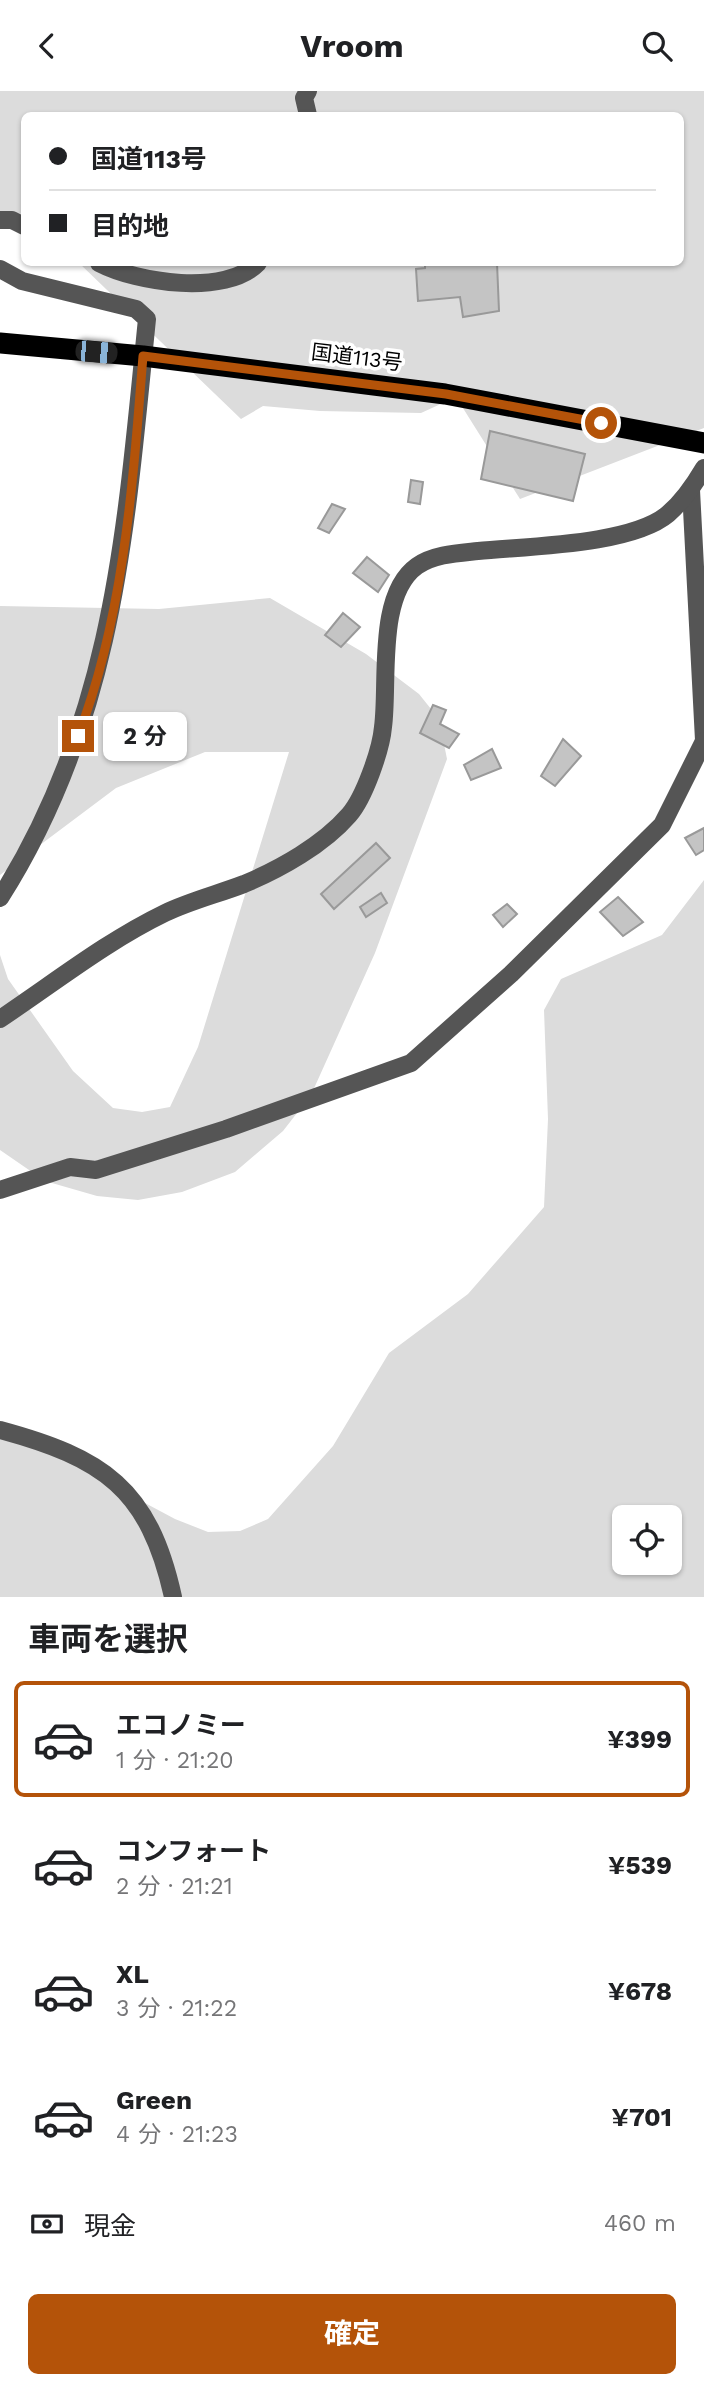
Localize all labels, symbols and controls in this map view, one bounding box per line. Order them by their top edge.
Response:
icon: back [28,27,66,65]
text: Vroom [300,27,404,65]
icon: search [638,27,676,65]
text: 国道113号 [91,144,207,174]
text: 目的地 [91,211,169,241]
street label: 国道113号 [310,339,404,375]
car [75,340,118,364]
route start [585,407,617,439]
callout: 2 分 [102,711,186,761]
route end [62,720,94,752]
text: 2 分 [123,723,167,750]
map controls [612,1505,682,1575]
button: locate [612,1505,682,1575]
text: 車両を選択 [28,1620,188,1658]
icon: car [32,1708,95,1771]
text: エコノミー [116,1710,246,1740]
text: ¥399 [607,1724,672,1754]
text: 1 分 · 21:20 [116,1747,234,1774]
icon: car [32,1834,95,1897]
text: コンフォート [116,1836,271,1866]
text: ¥539 [608,1850,672,1880]
text: 2 分 · 21:21 [116,1873,233,1900]
text: XL [116,1959,149,1989]
icon: car [32,1960,95,2023]
text: ¥678 [608,1976,672,2006]
text: 3 分 · 21:22 [116,1995,237,2022]
text: Green [116,2085,192,2115]
icon: car [32,2086,95,2149]
text: ¥701 [612,2102,672,2132]
text: 4 分 · 21:23 [116,2121,238,2148]
icon: cash [28,2205,66,2243]
text: 460 m [604,2210,676,2237]
text: 現金 [84,2211,136,2241]
button: 確定 [28,2294,676,2374]

